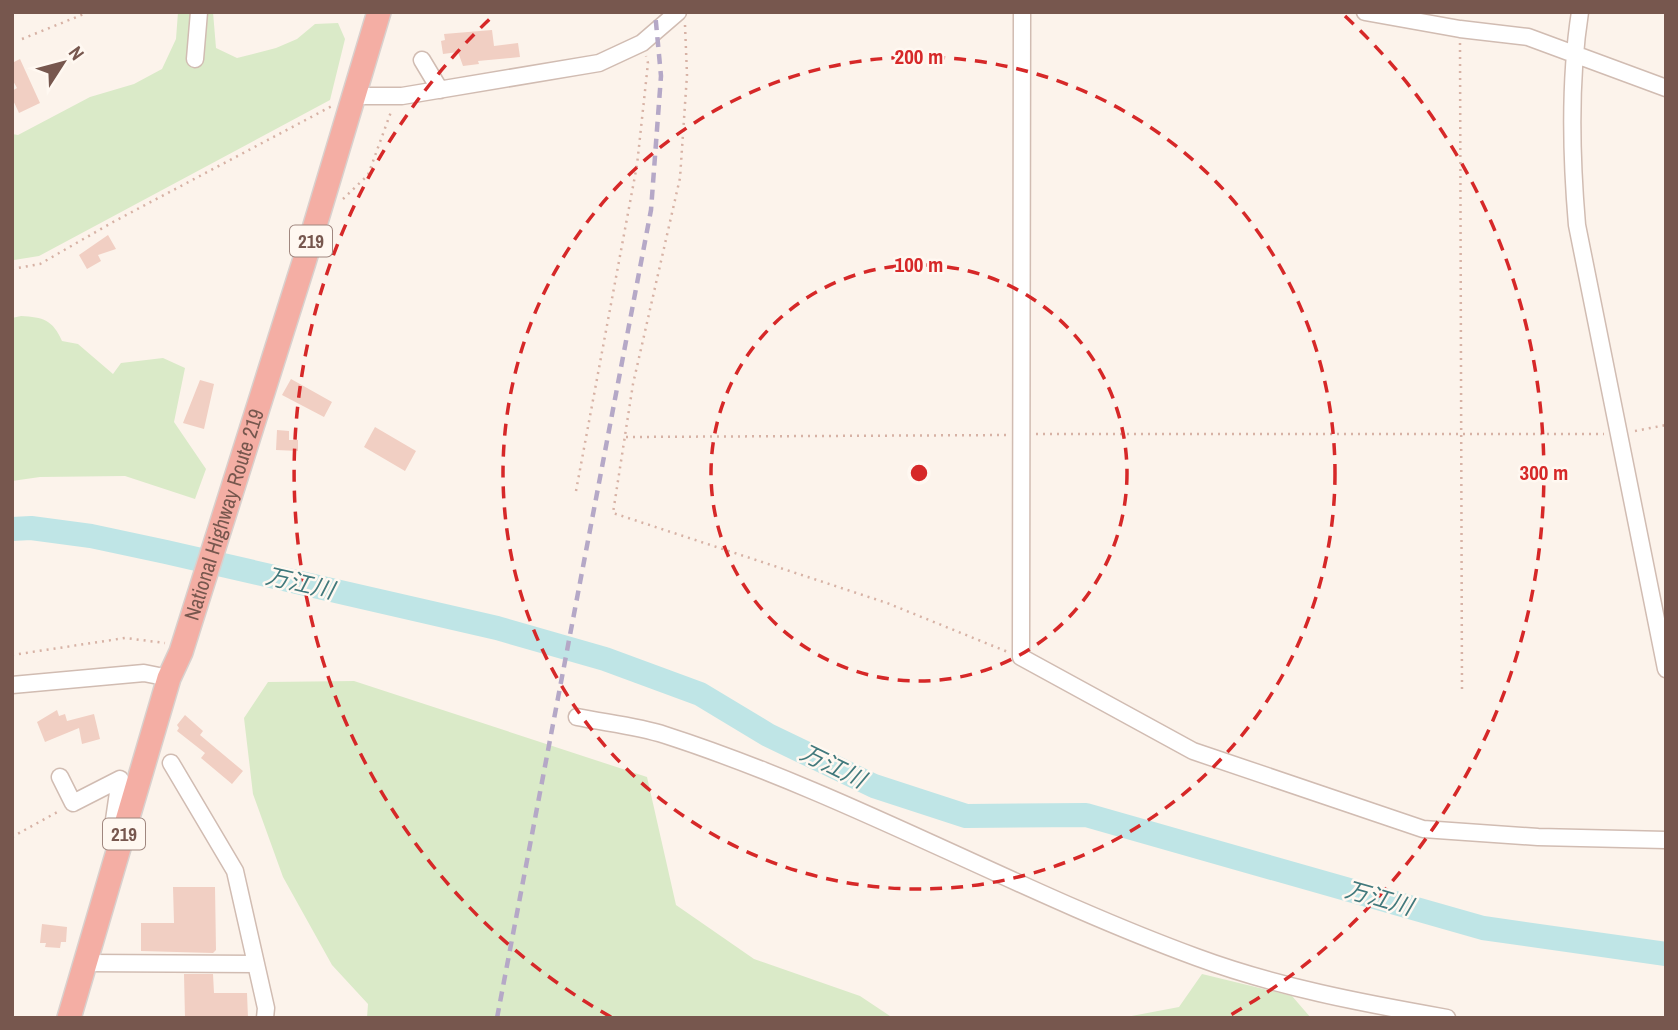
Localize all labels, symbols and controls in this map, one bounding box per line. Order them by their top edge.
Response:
north arrow [28,28,98,98]
text: N [63,41,91,65]
text: 200 m [895,42,943,71]
road number: 219 [290,226,332,256]
text: 100 m [895,250,943,279]
street label: National Highway Route 219 [177,405,271,624]
text: 300 m [1520,458,1568,487]
centre of rings [907,461,931,485]
water label: 万江川 [263,560,340,606]
water label: 万江川 [795,736,874,796]
road number: 219 [103,818,145,849]
water label: 万江川 [1342,873,1419,923]

